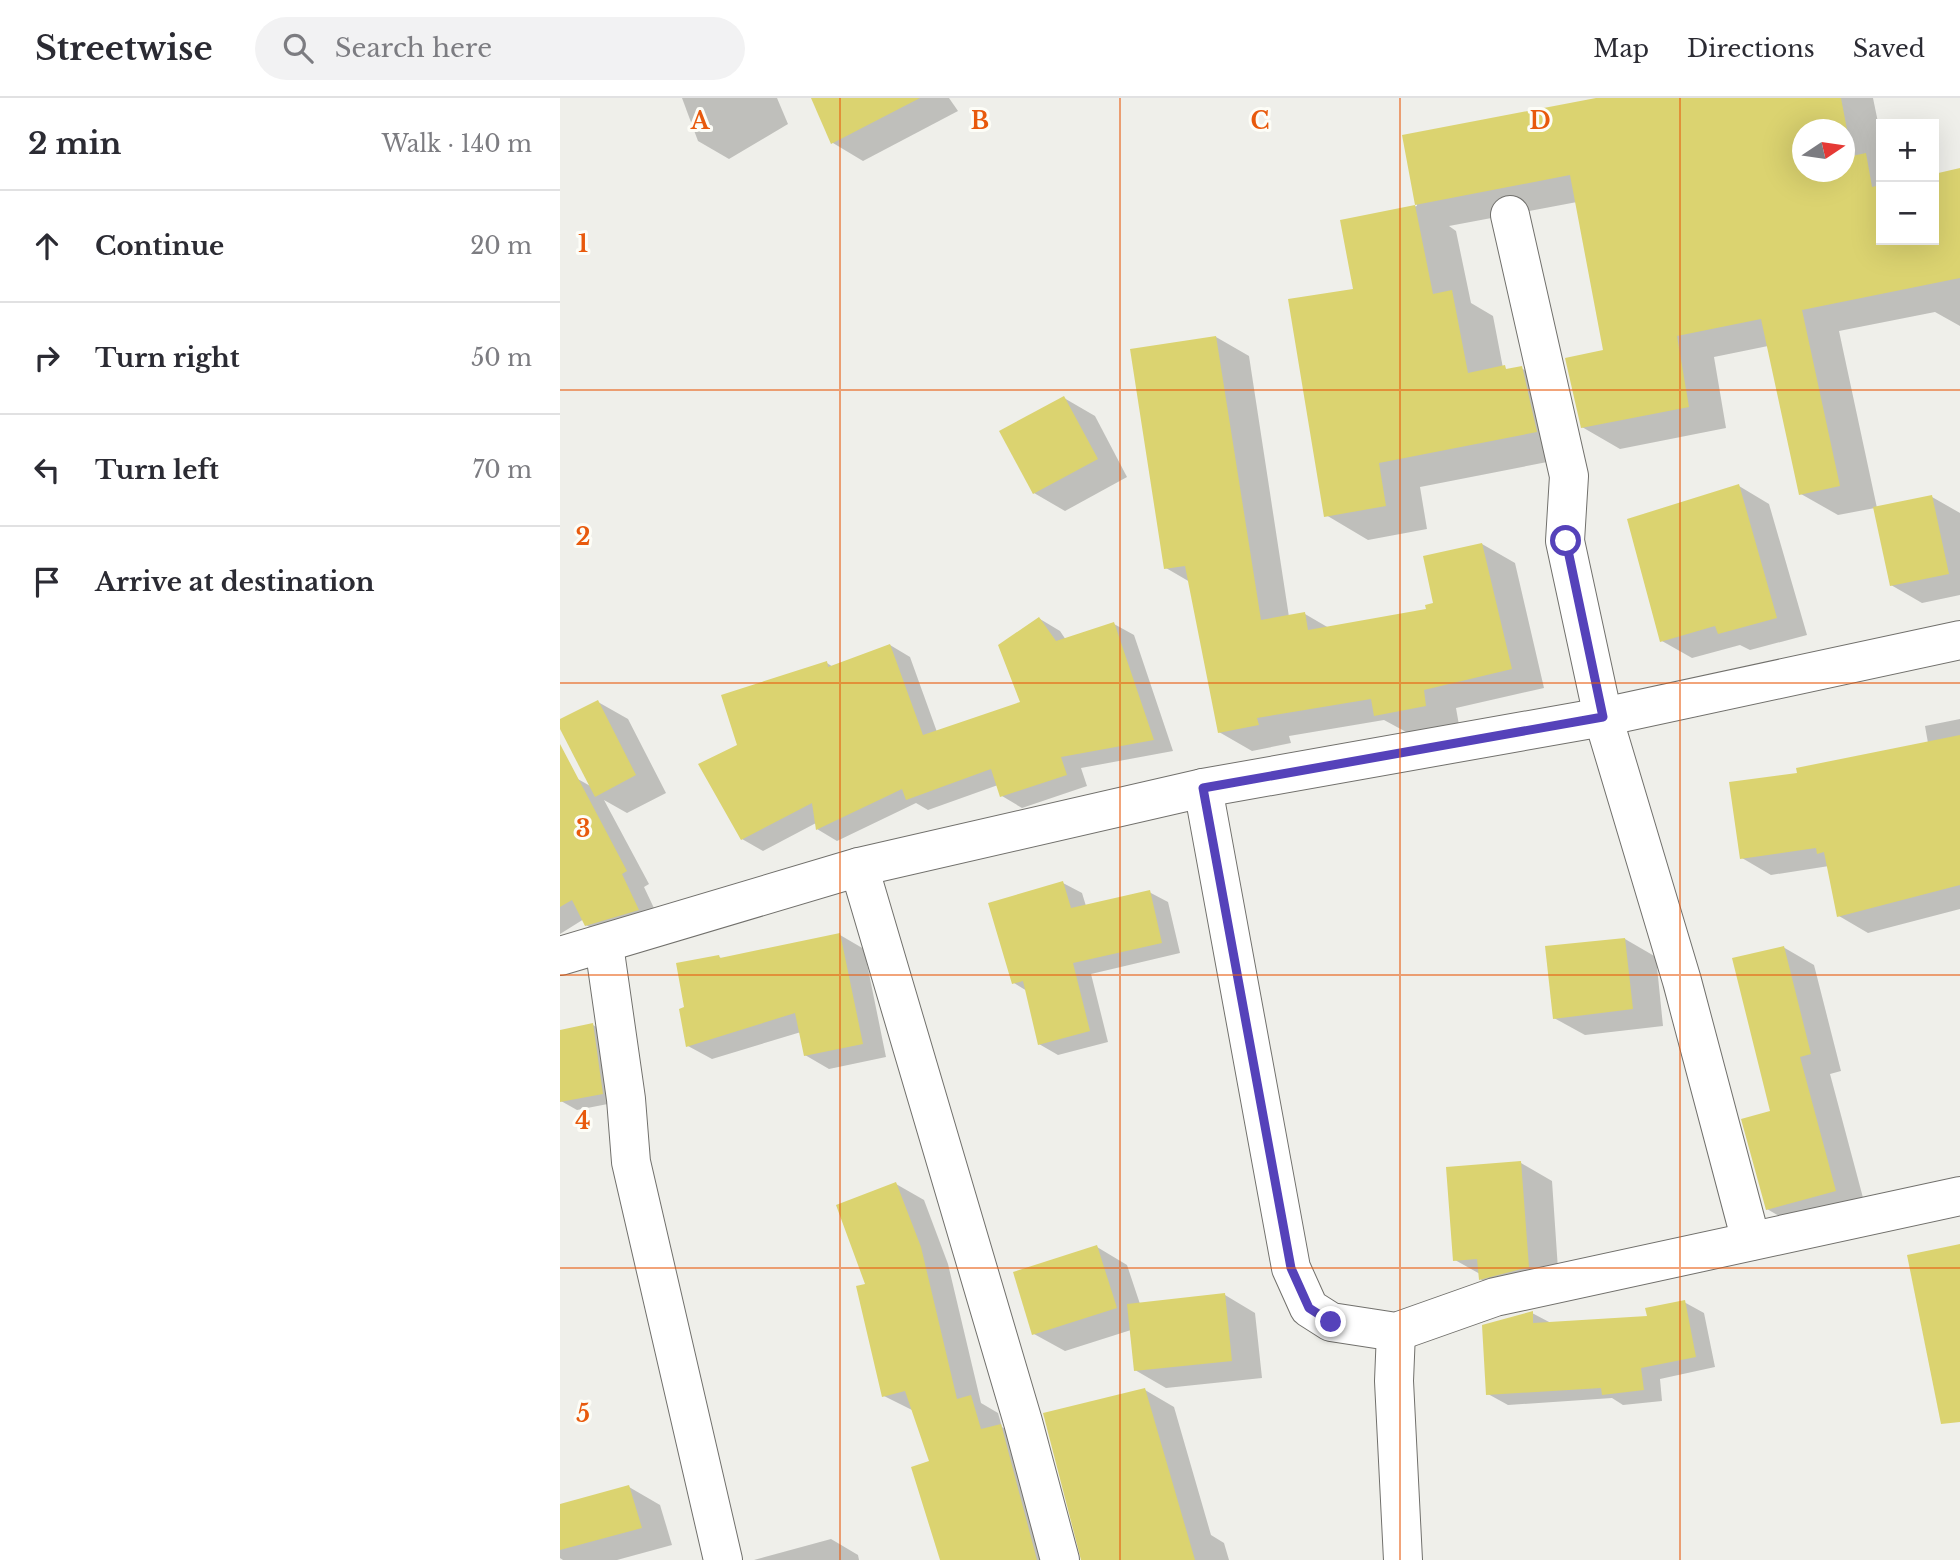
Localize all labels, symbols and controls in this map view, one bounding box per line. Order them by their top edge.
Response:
search box [255,17,745,80]
text: Streetwise [35,28,213,69]
icon: search [279,29,317,67]
text: Search here [335,32,492,64]
text: Map [1593,34,1649,63]
text: Directions [1687,34,1815,63]
text: Saved [1853,34,1925,63]
text: A [690,107,711,135]
text: B [971,107,989,135]
text: C [1251,107,1269,135]
text: D [1529,107,1551,135]
north arrow [1792,119,1855,182]
map controls [1876,119,1939,245]
button: + [1876,119,1939,182]
text: 2 min [28,125,121,162]
text: Walk · 140 m [382,130,532,158]
button: − [1876,182,1939,245]
icon: ahead [28,227,66,265]
text: Continue [95,230,224,262]
text: 1 [578,230,588,258]
text: 20 m [470,232,532,260]
icon: right [28,339,66,377]
text: Turn right [95,342,240,374]
text: 50 m [471,344,532,372]
icon: left [28,451,66,489]
text: Turn left [95,454,219,486]
text: 70 m [473,456,532,484]
text: 2 [576,523,590,551]
route start [1550,525,1581,556]
icon: arrive [28,563,66,601]
text: Arrive at destination [95,566,375,598]
text: 3 [576,815,590,843]
text: 4 [575,1107,591,1135]
route end [1315,1306,1346,1337]
text: 5 [576,1400,590,1428]

